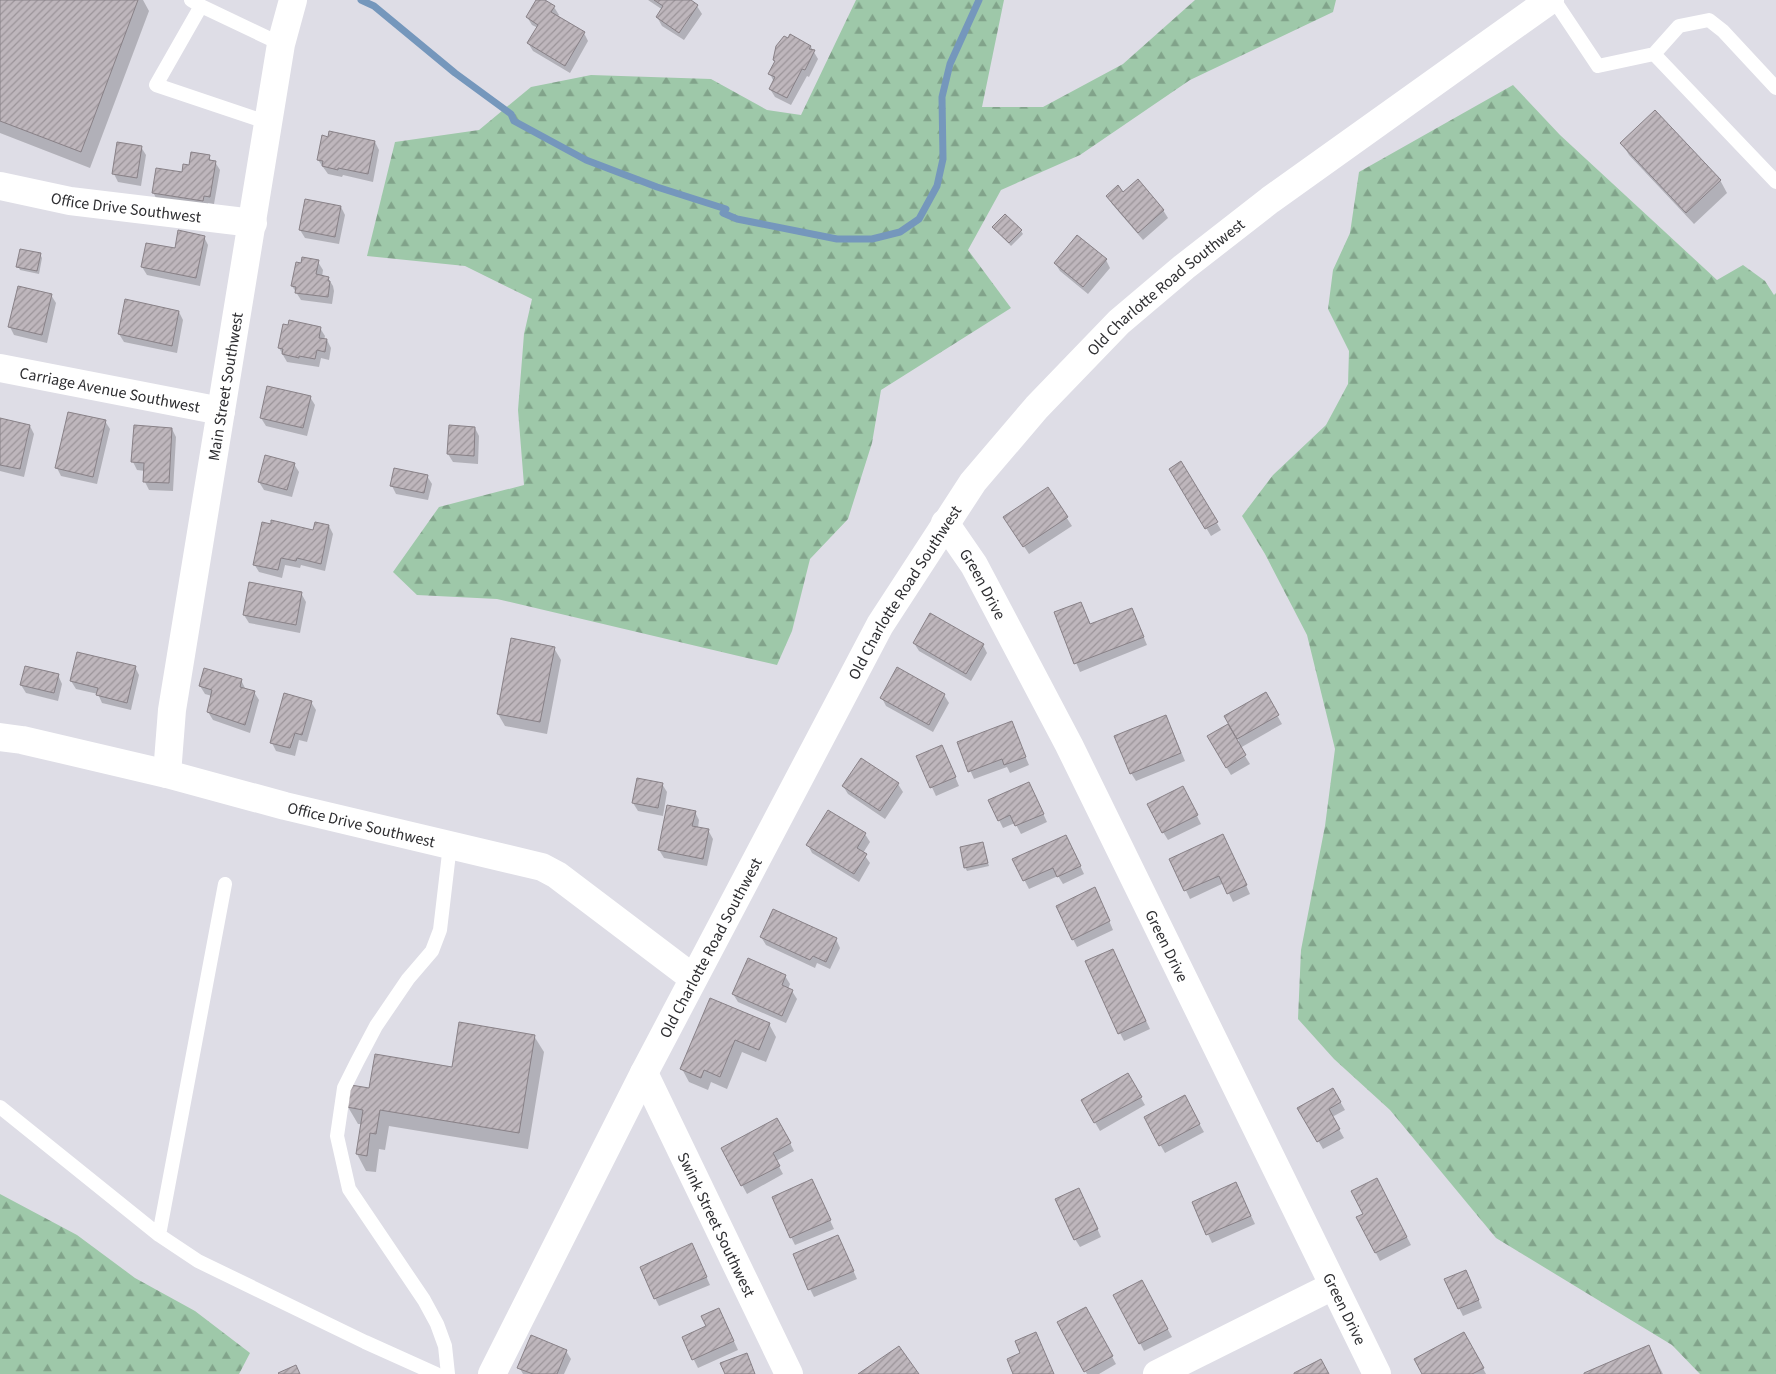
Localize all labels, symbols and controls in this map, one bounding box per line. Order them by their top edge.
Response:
street label: Office Drive Southwest [49,187,203,229]
street label: Old Charlotte Road Southwest [1082,214,1250,361]
street label: Main Street Southwest [203,310,249,463]
street label: Carriage Avenue Southwest [18,362,202,419]
street label: Old Charlotte Road Southwest [843,501,967,684]
street label: Green Drive [954,545,1011,624]
street label: Office Drive Southwest [285,797,438,853]
street label: Old Charlotte Road Southwest [654,853,768,1042]
street label: Green Drive [1139,906,1193,986]
street label: Swink Street Southwest [672,1149,761,1301]
street label: Green Drive [1317,1269,1371,1349]

